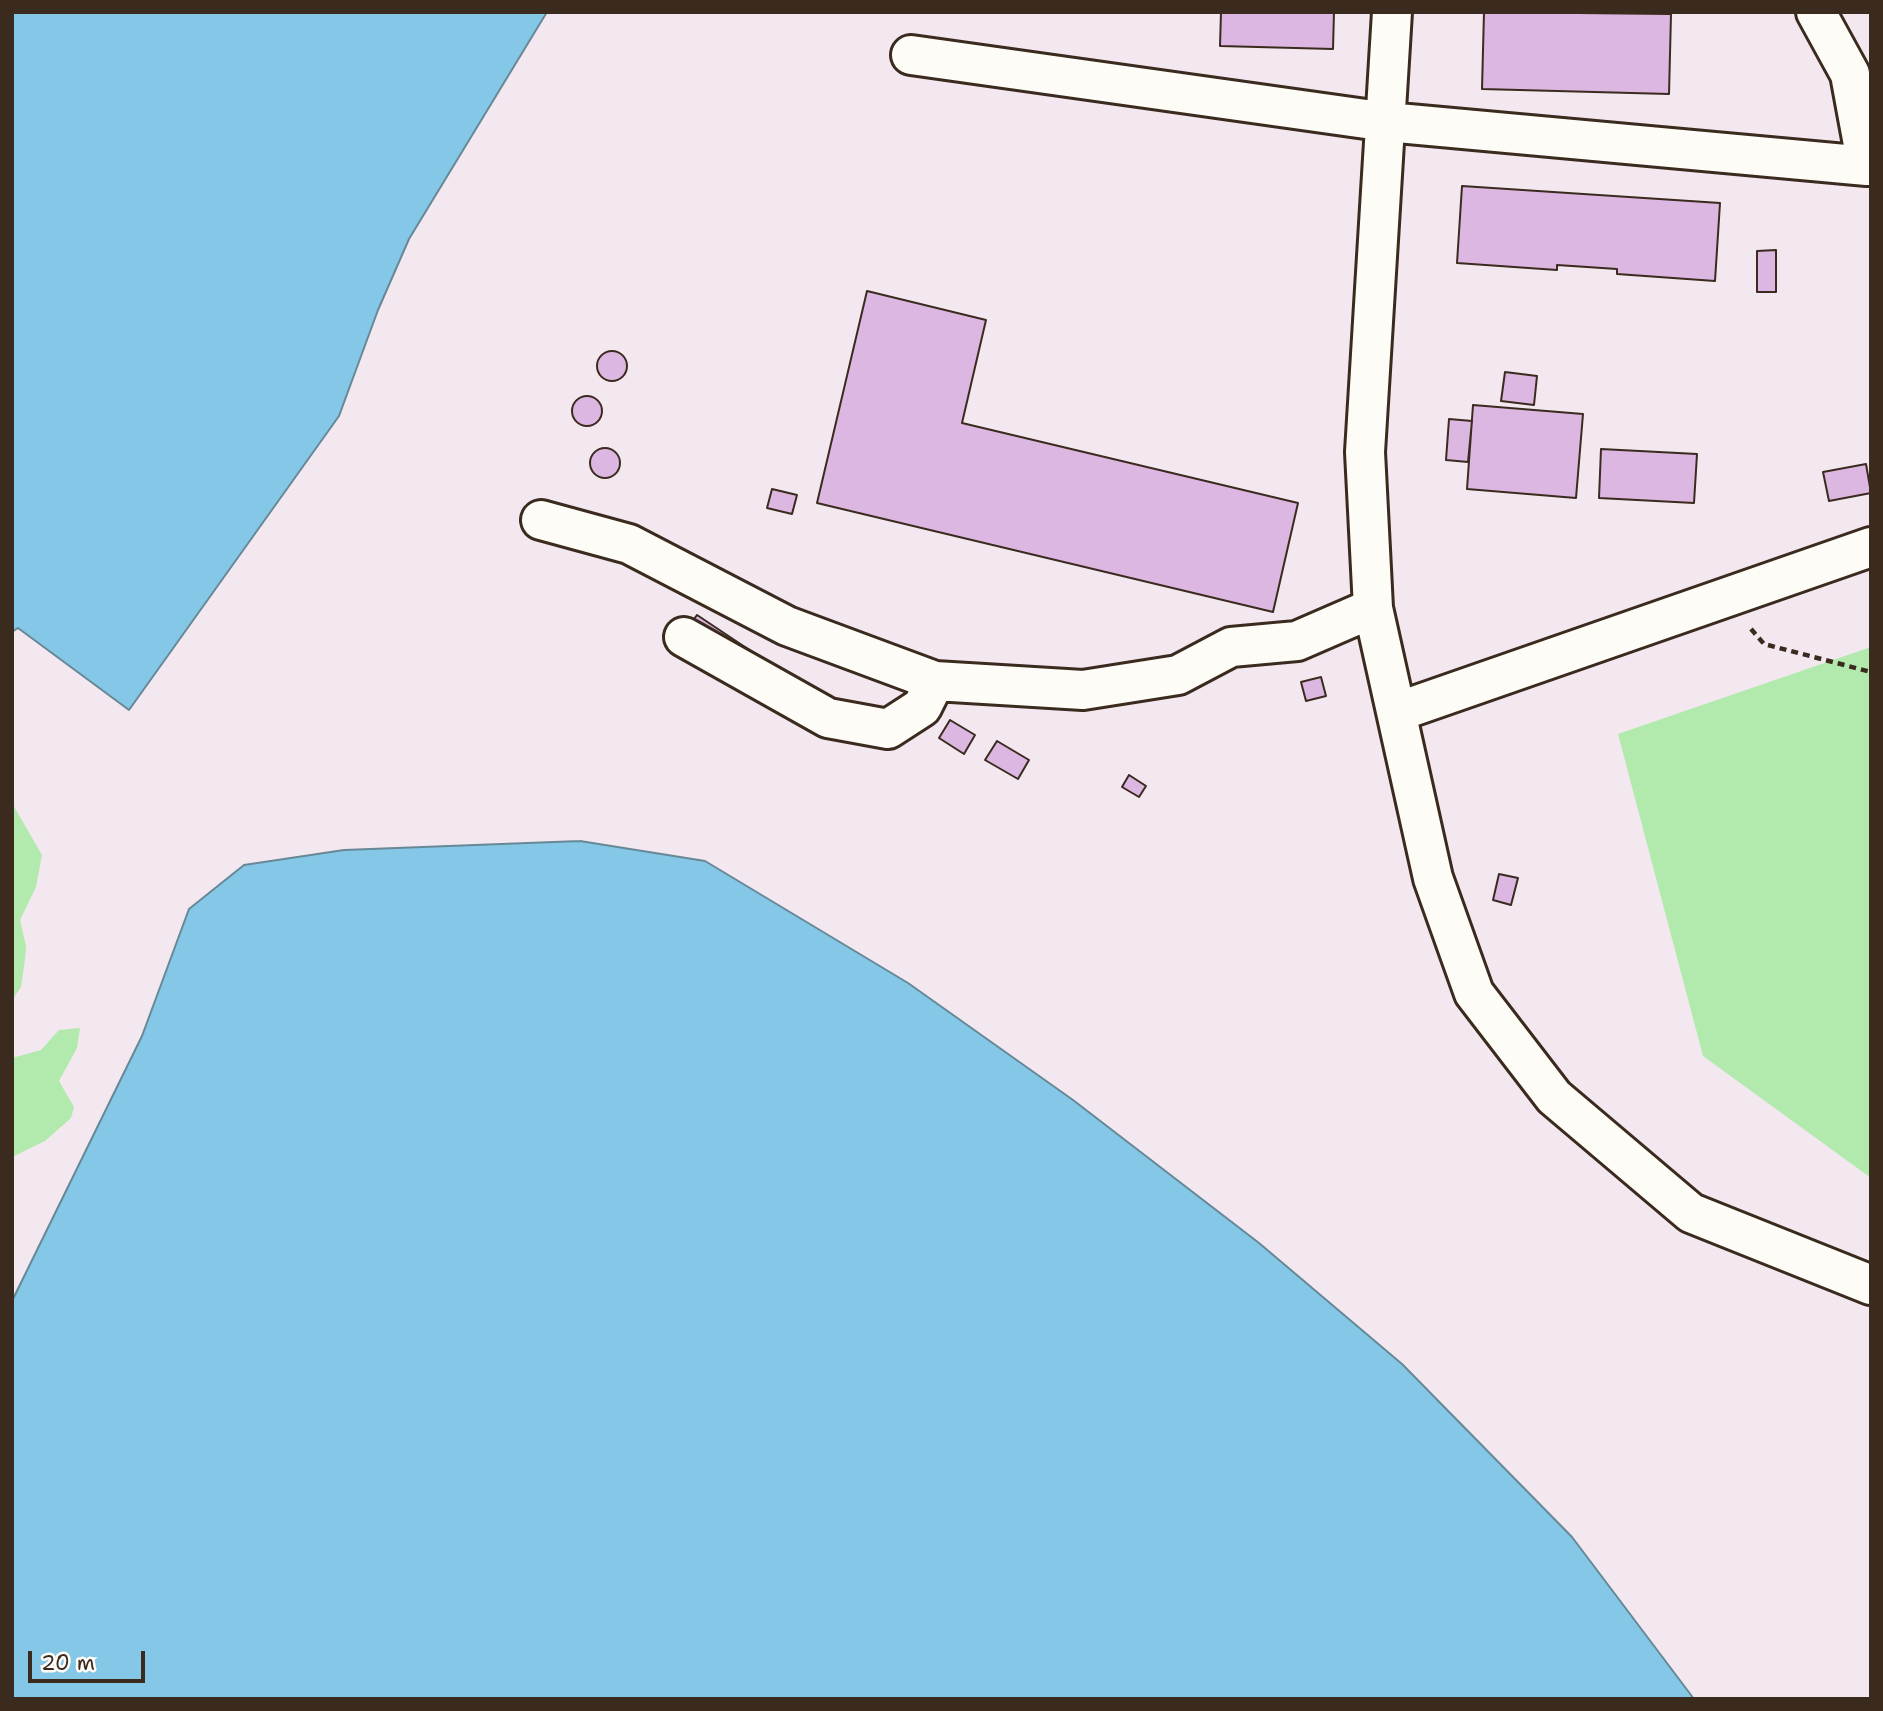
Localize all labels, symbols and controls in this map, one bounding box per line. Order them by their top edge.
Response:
scale bar [32,1638,149,1682]
text: 20 m [41,1649,95,1677]

